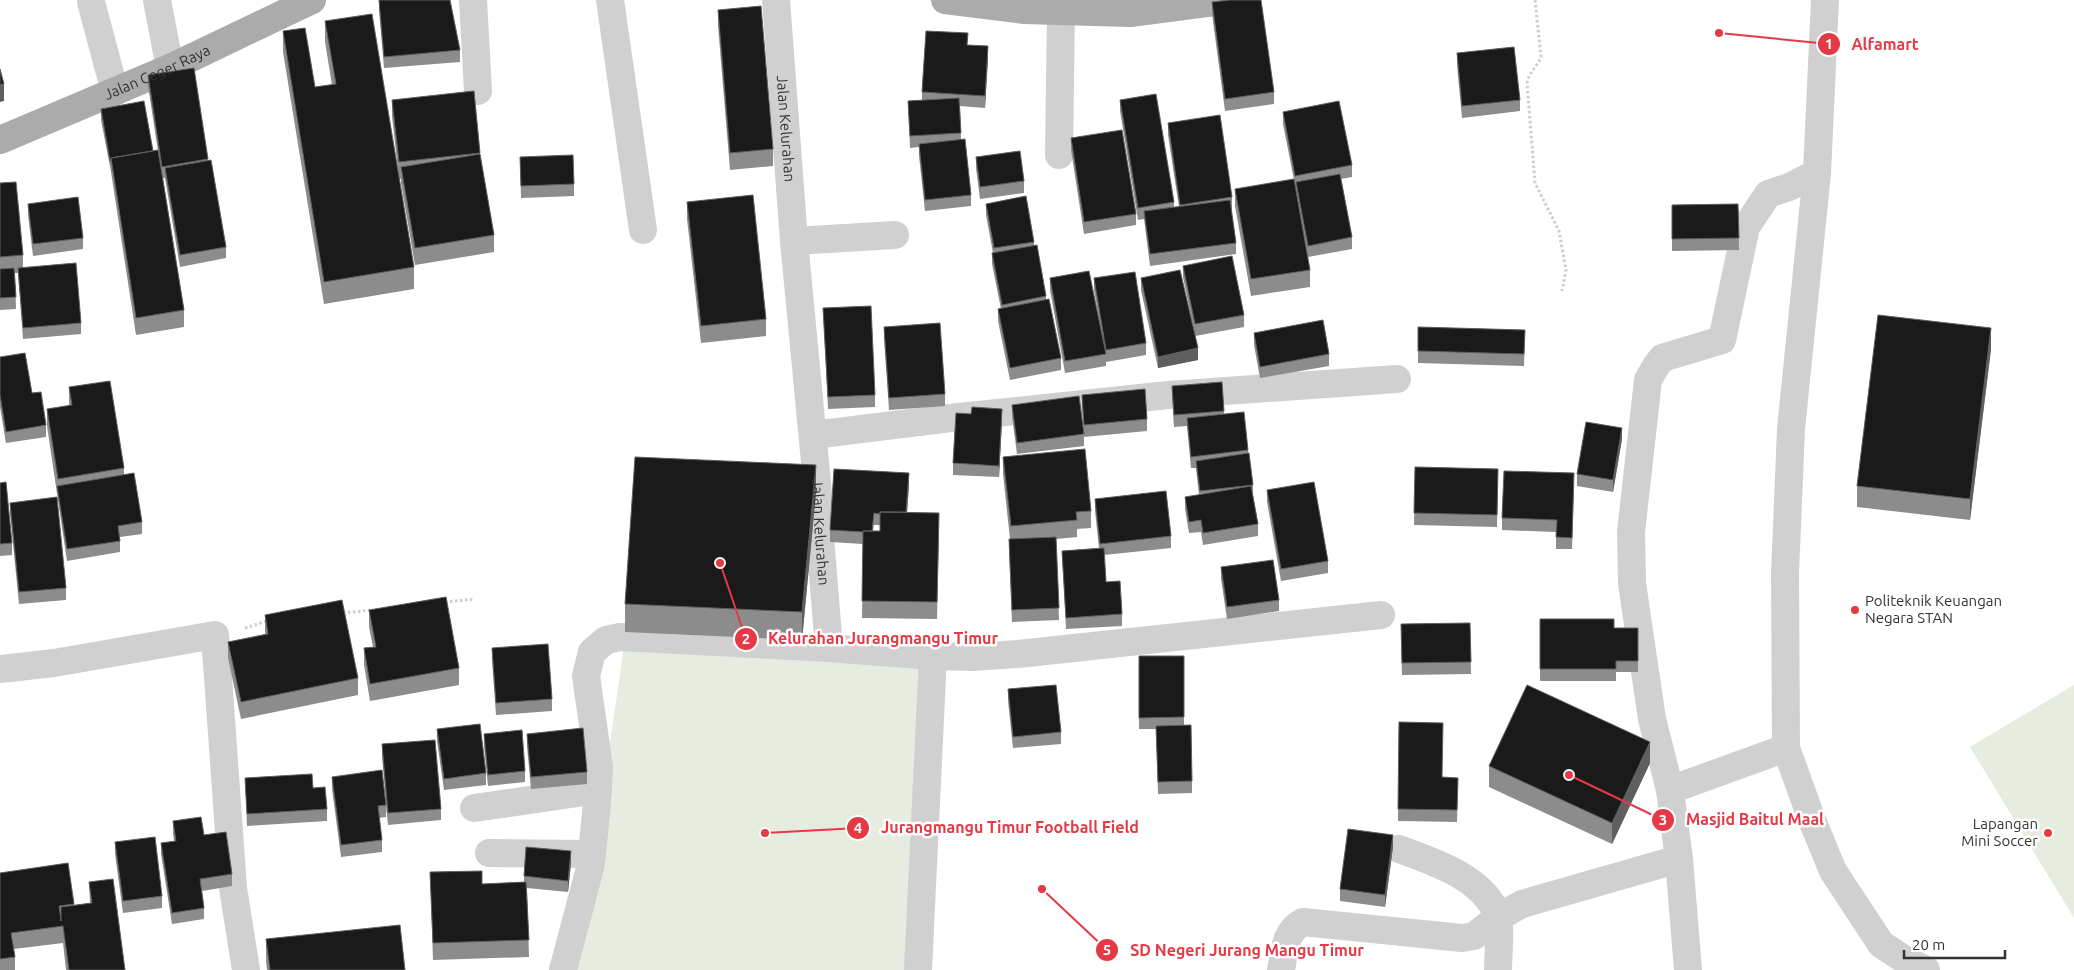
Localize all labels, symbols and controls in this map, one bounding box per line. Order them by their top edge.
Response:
callout: Alfamart [1816,29,1928,60]
text: 1 [1825,35,1833,52]
text: Alfamart [1851,35,1919,53]
street label: Jalan Ceger Raya [101,41,213,103]
street label: Jalan Kelurahan [774,75,799,183]
street label: Jalan Kelurahan [809,478,833,586]
place label: Politeknik Keuangan Negara STAN [1865,592,2002,626]
marker: Politeknik Keuangan Negara STAN [1849,604,1861,616]
callout: Kelurahan Jurangmangu Timur [733,623,1008,654]
text: Kelurahan Jurangmangu Timur [768,629,998,647]
text: 2 [742,630,750,647]
callout: Masjid Baitul Maal [1651,804,1834,835]
text: Masjid Baitul Maal [1686,810,1824,828]
text: 3 [1659,811,1667,828]
callout: Jurangmangu Timur Football Field [846,812,1149,843]
place label: Lapangan Mini Soccer [1961,815,2038,849]
text: Jurangmangu Timur Football Field [881,818,1139,836]
text: 4 [854,819,862,836]
marker: Lapangan Mini Soccer [2042,827,2054,839]
scale bar [1904,928,2005,960]
callout: SD Negeri Jurang Mangu Timur [1095,935,1373,966]
text: 20 m [1912,936,1945,953]
text: 5 [1103,941,1111,958]
text: SD Negeri Jurang Mangu Timur [1130,941,1364,959]

